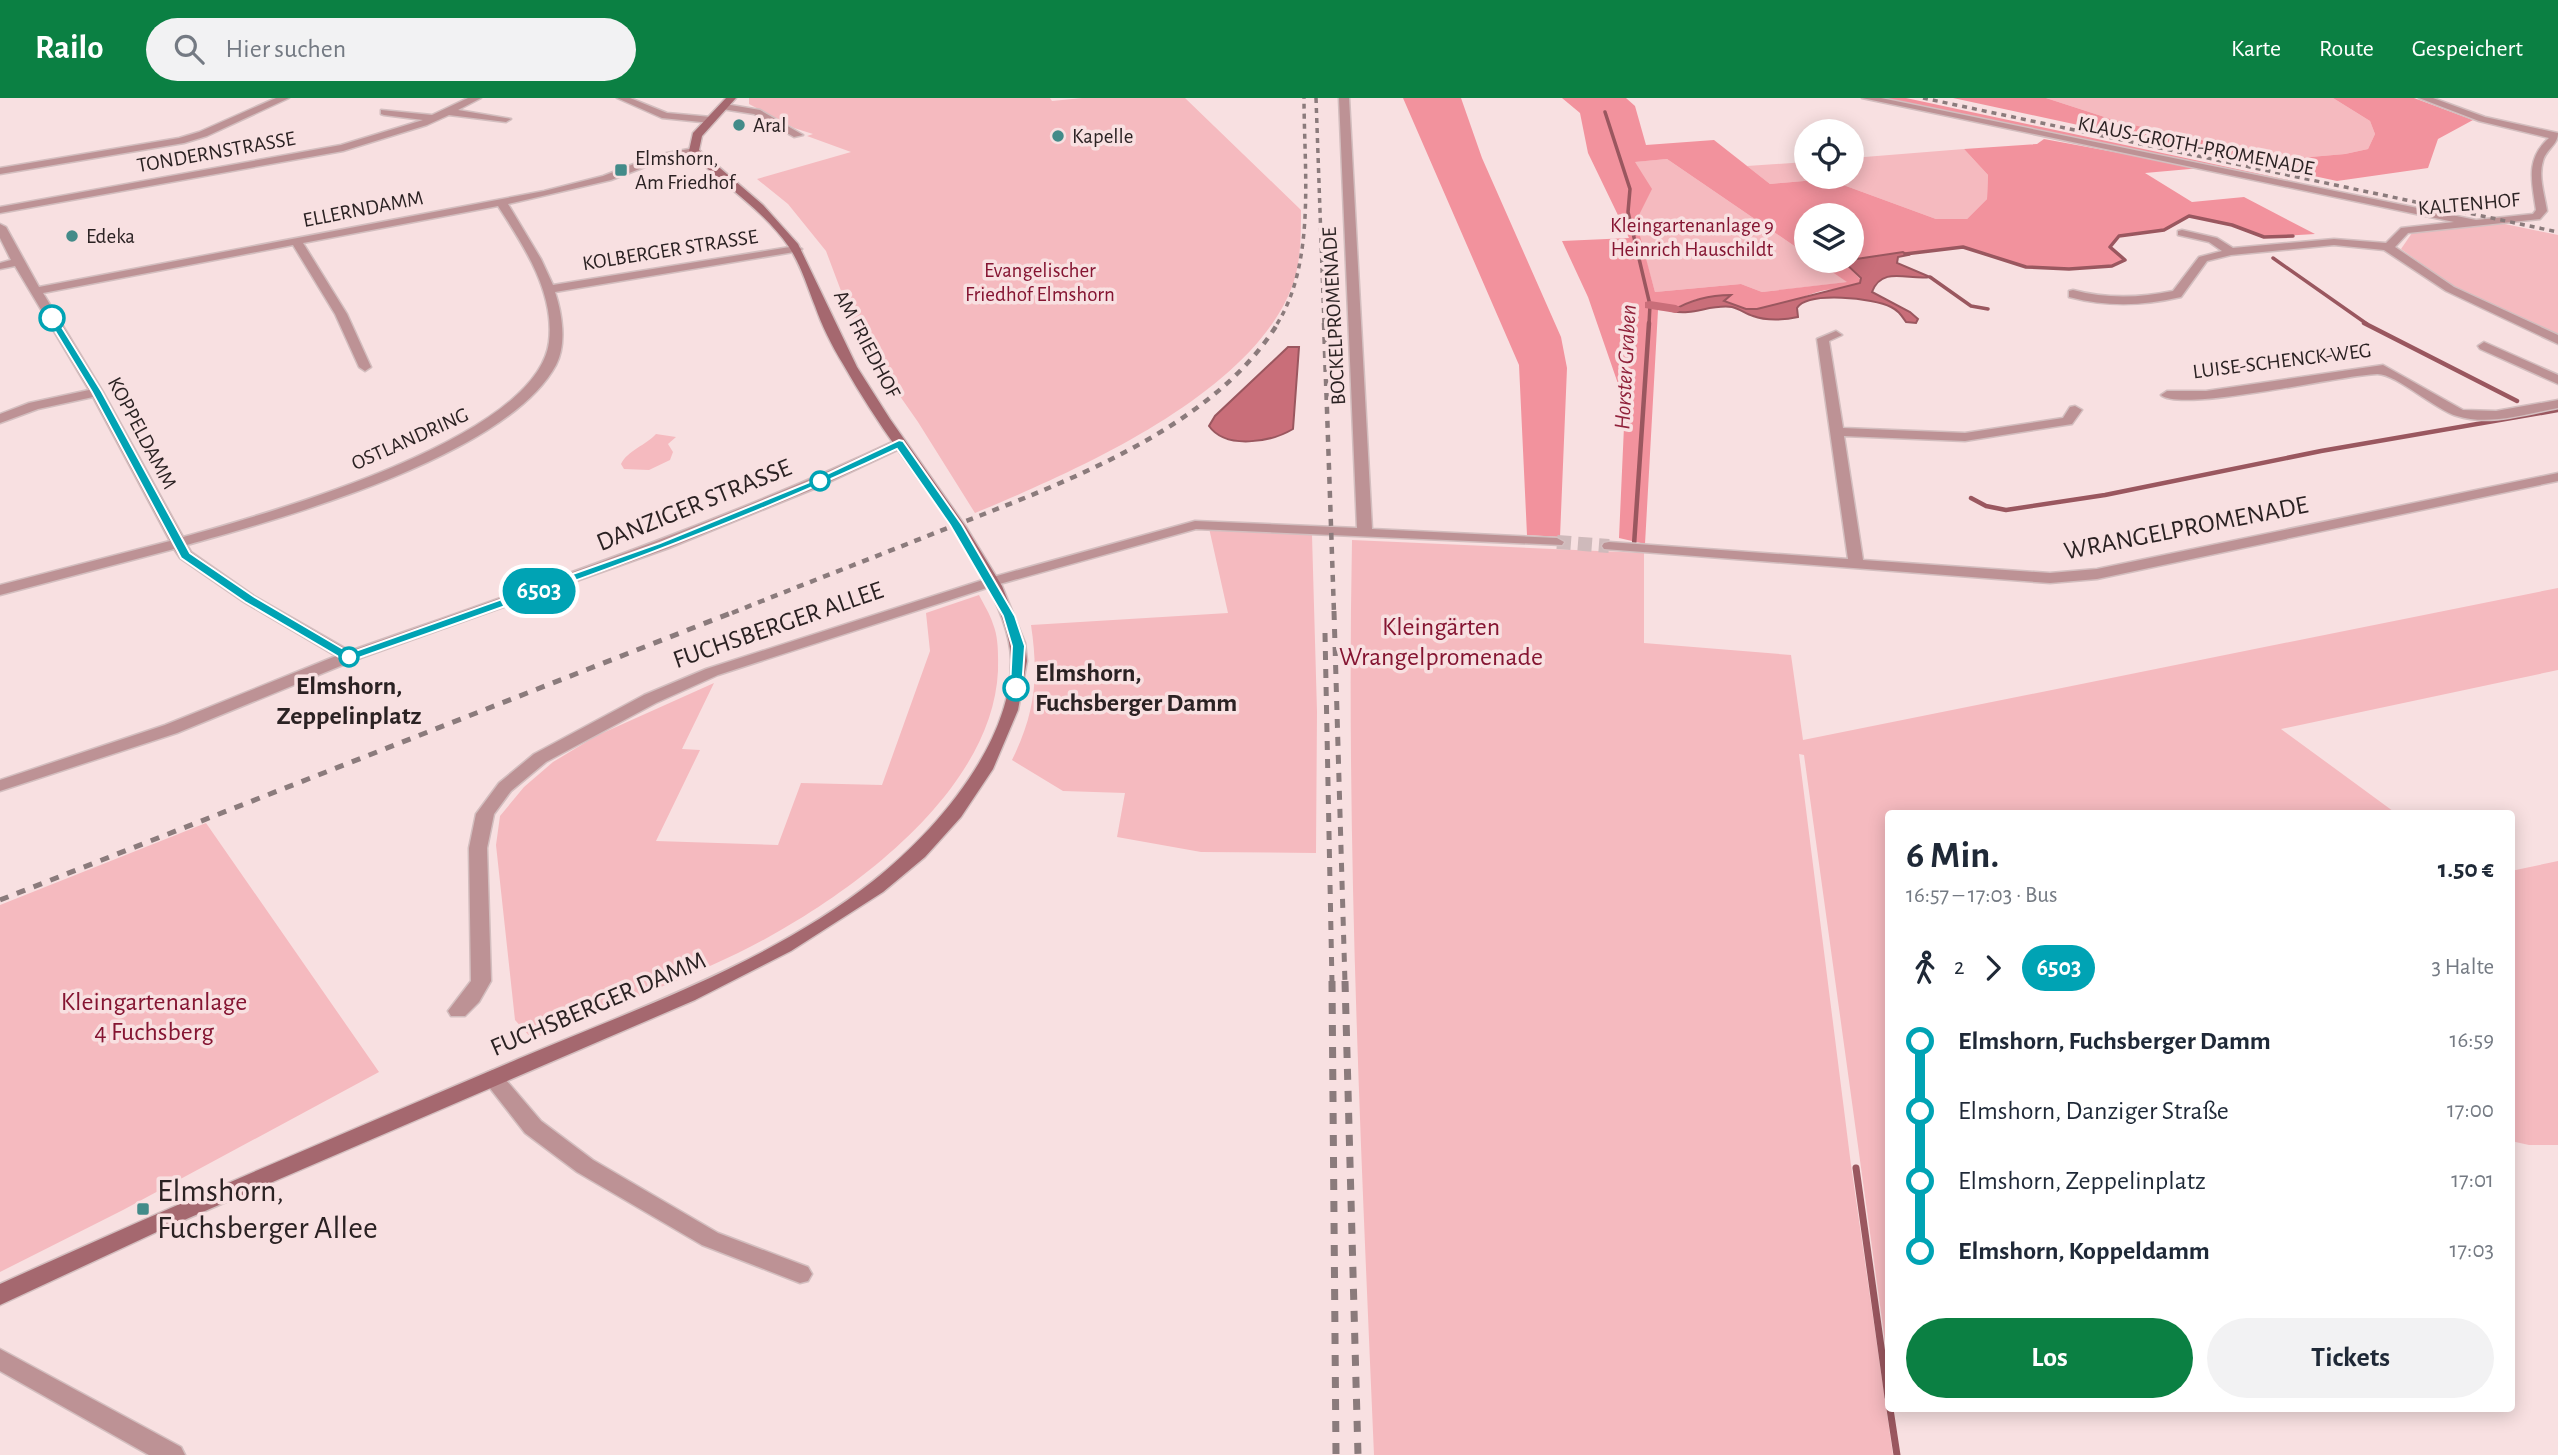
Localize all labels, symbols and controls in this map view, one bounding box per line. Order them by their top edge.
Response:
search box [146,18,636,81]
icon: search [170,30,208,68]
text: Railo [35,32,104,65]
text: Hier suchen [226,36,346,62]
text: Karte [2231,37,2281,61]
text: Route [2319,37,2374,61]
text: Gespeichert [2412,37,2523,61]
street label: KLAUS-GROTH-PROMENADE [2076,113,2316,179]
place label: Aral [753,115,786,136]
marker: Aral [731,117,747,133]
map controls [1794,119,1864,273]
button: locate [1794,119,1864,189]
place label: Kapelle [1072,126,1133,147]
street label: TONDERNSTRASSE [135,128,297,176]
marker: Kapelle [1050,128,1066,144]
place label: Elmshorn, Am Friedhof [635,148,737,193]
marker: Elmshorn, Am Friedhof [613,162,629,178]
street label: ELLERNDAMM [301,187,425,231]
street label: KALTENHOF [2417,189,2522,219]
button: layers [1794,203,1864,273]
park label: Kleingartenanlage 9 Heinrich Hauschildt [1610,215,1774,260]
place label: Edeka [86,226,135,247]
street label: KOLBERGER STRASSE [581,226,759,274]
street label: BOCKELPROMENADE [1319,226,1349,406]
marker: Edeka [64,228,80,244]
park label: Evangelischer Friedhof Elmshorn [965,260,1115,305]
street label: AM FRIEDHOF [830,287,905,402]
water label: Horster Graben [1611,304,1641,430]
unlabelled marker [39,305,65,331]
street label: LUISE-SCHENCK-WEG [2192,340,2372,382]
street label: KOPPELDAMM [104,374,180,492]
street label: OSTLANDRING [348,404,472,474]
street label: DANZIGER STRASSE [593,454,795,556]
unlabelled marker [810,471,830,491]
street label: WRANGELPROMENADE [2062,492,2310,564]
line badge: 6503 [490,568,588,614]
street label: FUCHSBERGER ALLEE [670,577,886,673]
text: 6503 [517,579,561,603]
park label: Kleingärten Wrangelpromenade [1339,614,1543,670]
marker: Elmshorn, Zeppelinplatz [339,647,359,667]
place label: Elmshorn, Fuchsberger Damm [1035,660,1237,716]
place label: Elmshorn, Zeppelinplatz [276,673,422,729]
marker: Elmshorn, Fuchsberger Damm [1003,675,1029,701]
text: 6 Min. [1906,837,1999,875]
text: 1.50 € [2438,856,2494,882]
text: 16:57 – 17:03 · Bus [1906,884,2058,907]
street label: FUCHSBERGER DAMM [487,947,709,1061]
icon: walk [1906,949,1944,987]
icon: forward [1974,949,2012,987]
text: 2 [1954,956,1964,979]
text: 6503 [2036,956,2081,980]
text: 3 Halte [2432,956,2494,979]
park label: Kleingartenanlage 4 Fuchsberg [61,989,247,1045]
text: Elmshorn, Fuchsberger Damm [1958,1028,2271,1054]
text: 16:59 [2450,1029,2494,1052]
text: Elmshorn, Danziger Straße [1958,1098,2229,1124]
text: 17:00 [2447,1099,2494,1122]
text: Elmshorn, Zeppelinplatz [1958,1168,2206,1194]
text: 17:01 [2451,1169,2494,1192]
place label: Elmshorn, Fuchsberger Allee [157,1175,378,1244]
marker: Elmshorn, Fuchsberger Allee [135,1201,151,1217]
text: Elmshorn, Koppeldamm [1958,1238,2210,1264]
text: 17:03 [2450,1239,2494,1262]
button: Los [1906,1318,2193,1398]
button: Tickets [2207,1318,2494,1398]

